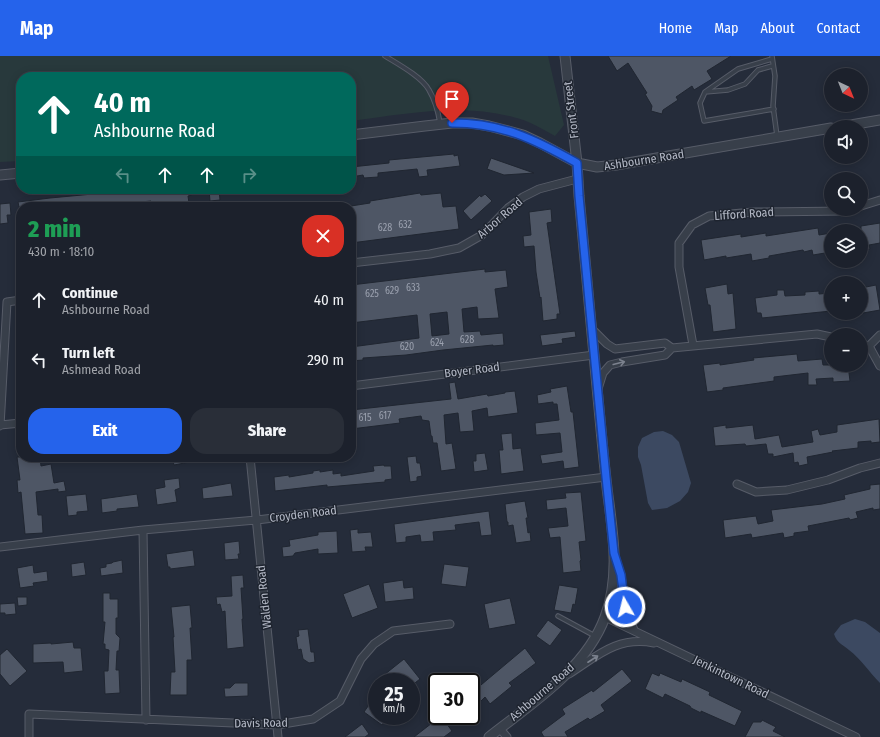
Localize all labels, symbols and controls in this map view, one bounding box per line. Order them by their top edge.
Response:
text: Map [20,17,53,40]
text: Home [659,20,692,37]
text: Map [714,20,738,37]
text: About [760,20,795,37]
text: Contact [817,20,860,37]
north arrow [824,68,868,112]
map controls [824,68,868,372]
street label: Front Street [561,80,581,139]
pin [435,82,469,123]
text: 40 m [94,86,151,119]
icon: ahead [28,88,80,140]
icon: arrive [441,88,463,110]
text: Ashbourne Road [94,120,215,142]
button: sound [824,120,868,164]
street label: Ashbourne Road [603,147,685,173]
icon: left [112,164,134,186]
icon: ahead [154,164,176,186]
icon: ahead [196,164,218,186]
icon: right [238,164,260,186]
button: search [824,172,868,216]
street label: Arbor Road [475,195,525,241]
street label: Lifford Road [714,205,774,223]
text: 2 min [28,215,81,243]
button: close [302,215,344,257]
house number: 632 [398,219,412,231]
house number: 628 [378,222,392,234]
button: layers [824,224,868,268]
text: 430 m · 18:10 [28,244,94,259]
button: + [824,276,868,320]
house number: 633 [406,282,420,294]
text: Continue [62,284,118,302]
house number: 629 [385,285,399,297]
house number: 625 [365,288,379,300]
icon: ahead [28,289,50,311]
text: 40 m [314,291,344,309]
text: Ashbourne Road [62,302,150,317]
button: − [824,328,868,372]
house number: 628 [460,334,474,346]
house number: 624 [430,337,444,349]
house number: 620 [400,341,414,353]
text: Turn left [62,344,115,362]
icon: left [28,349,50,371]
text: 290 m [307,351,344,369]
one-way arrow [613,358,626,366]
street label: Boyer Road [443,360,501,380]
text: Ashmead Road [62,362,141,377]
button: Exit [28,408,182,454]
button: Share [190,408,344,454]
house number: 617 [379,410,391,422]
house number: 615 [359,412,372,424]
street label: Croyden Road [269,503,337,525]
street label: Walden Road [254,564,274,630]
position arrow [604,586,646,628]
street label: Jenkintown Road [691,653,771,701]
one-way arrow [587,654,599,662]
street label: Ashbourne Road [507,660,577,724]
speed limit sign: 30 [428,673,480,725]
text: 25 [384,682,404,706]
text: km/h [383,703,405,715]
street label: Davis Road [234,716,288,730]

